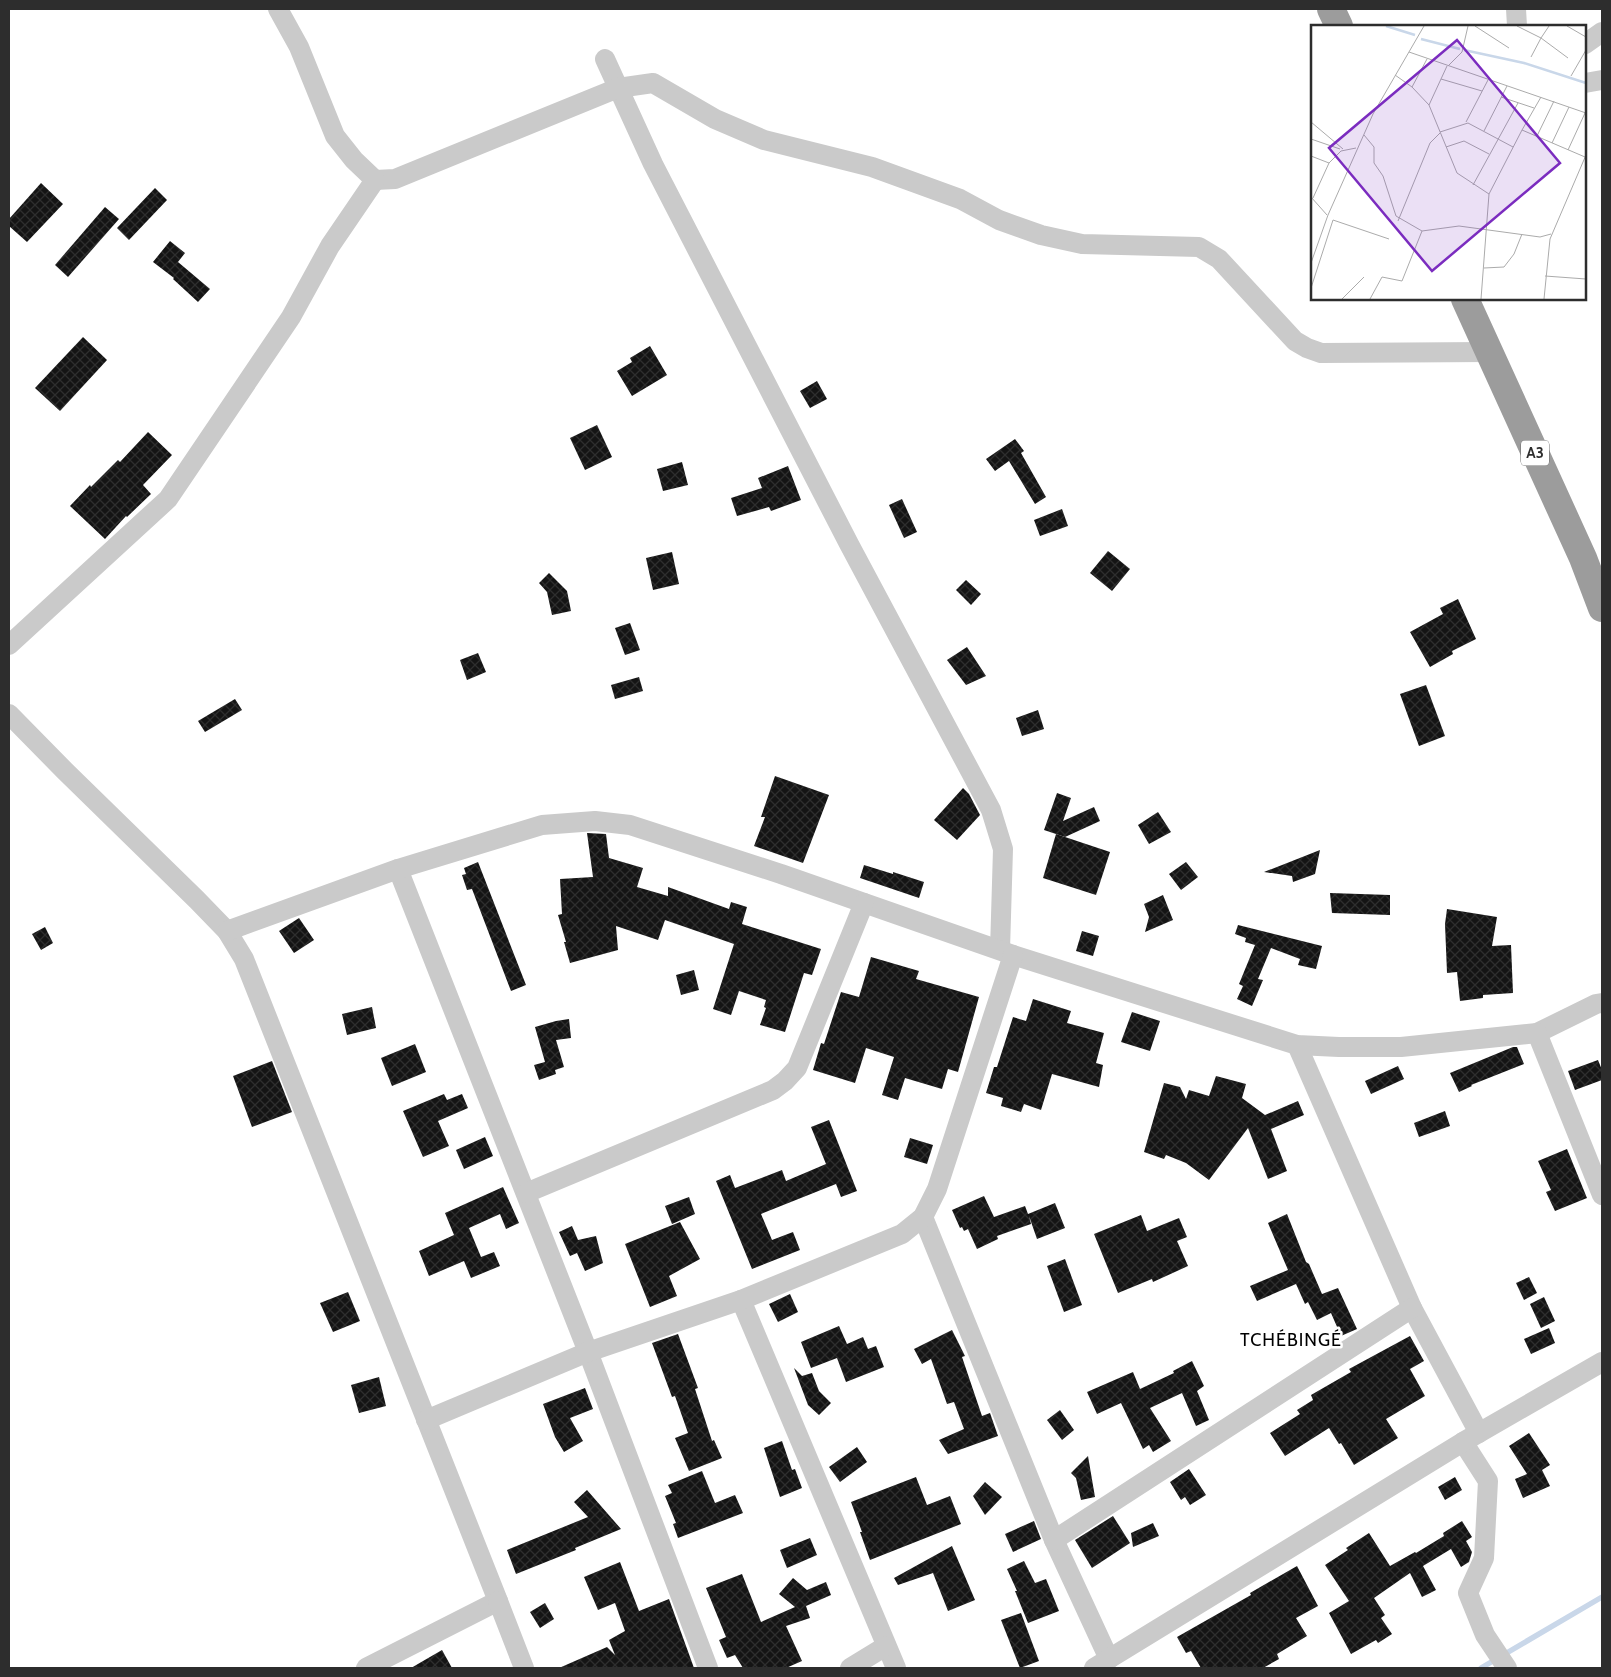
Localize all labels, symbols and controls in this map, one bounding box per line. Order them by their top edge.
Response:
inset map [1311,25,1586,300]
road number: A3 [1521,440,1549,466]
district label: TCHÉBINGÉ [1240,1329,1342,1351]

